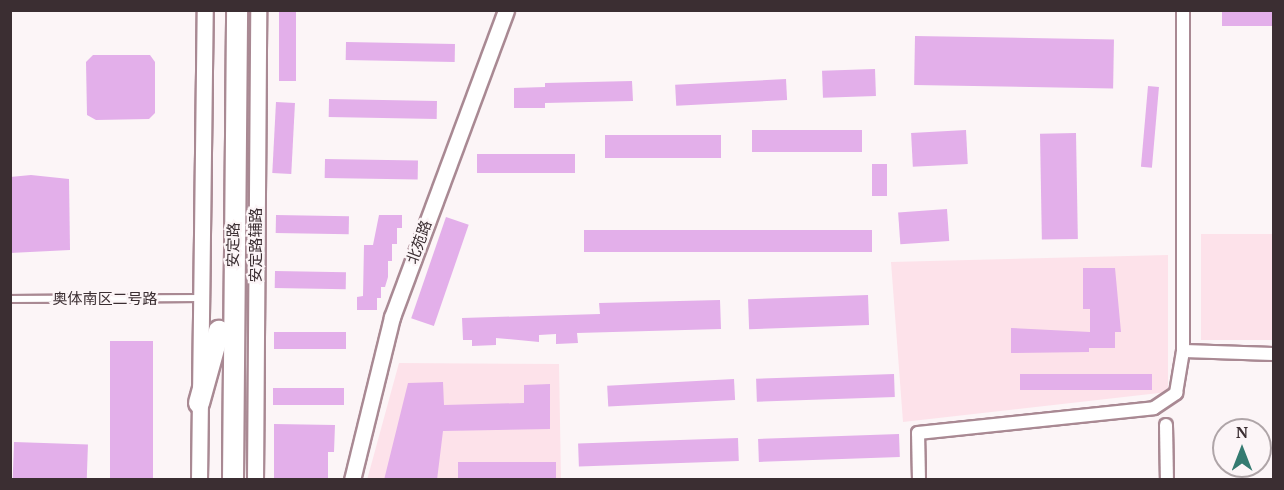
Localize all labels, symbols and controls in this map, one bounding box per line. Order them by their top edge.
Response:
street label: 安定路辅路 [247,208,265,282]
street label: 北苑路 [403,218,435,266]
street label: 安定路 [224,222,242,268]
street label: 奥体南区二号路 [53,290,157,308]
north arrow [1212,418,1272,478]
text: N [1236,421,1248,443]

